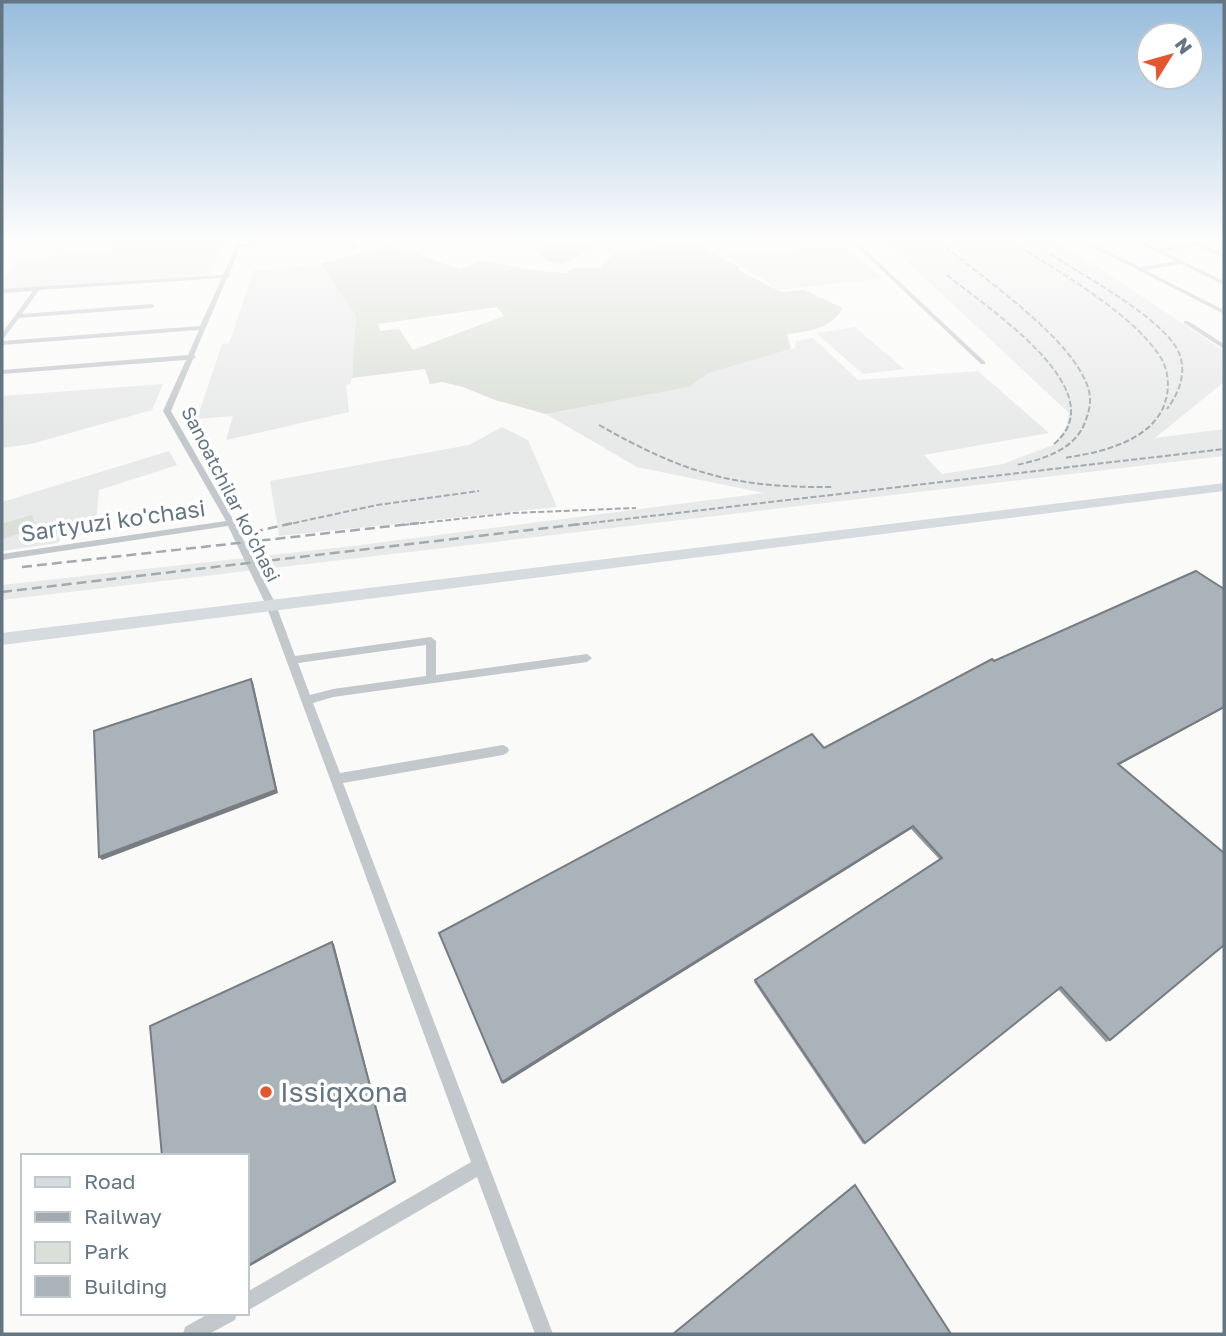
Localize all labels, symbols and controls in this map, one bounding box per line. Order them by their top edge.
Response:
north arrow [1135,21,1205,91]
text: N [1170,33,1198,58]
street label: Sanoatchilar ko'chasi [177,402,286,585]
street label: Sartyuzi ko'chasi [19,493,207,547]
place label: Issiqxona [280,1075,408,1108]
marker: Issiqxona [258,1084,274,1100]
legend [21,1154,248,1315]
text: Road [84,1168,135,1194]
text: Railway [84,1203,162,1229]
text: Park [84,1238,130,1264]
text: Building [84,1273,167,1299]

